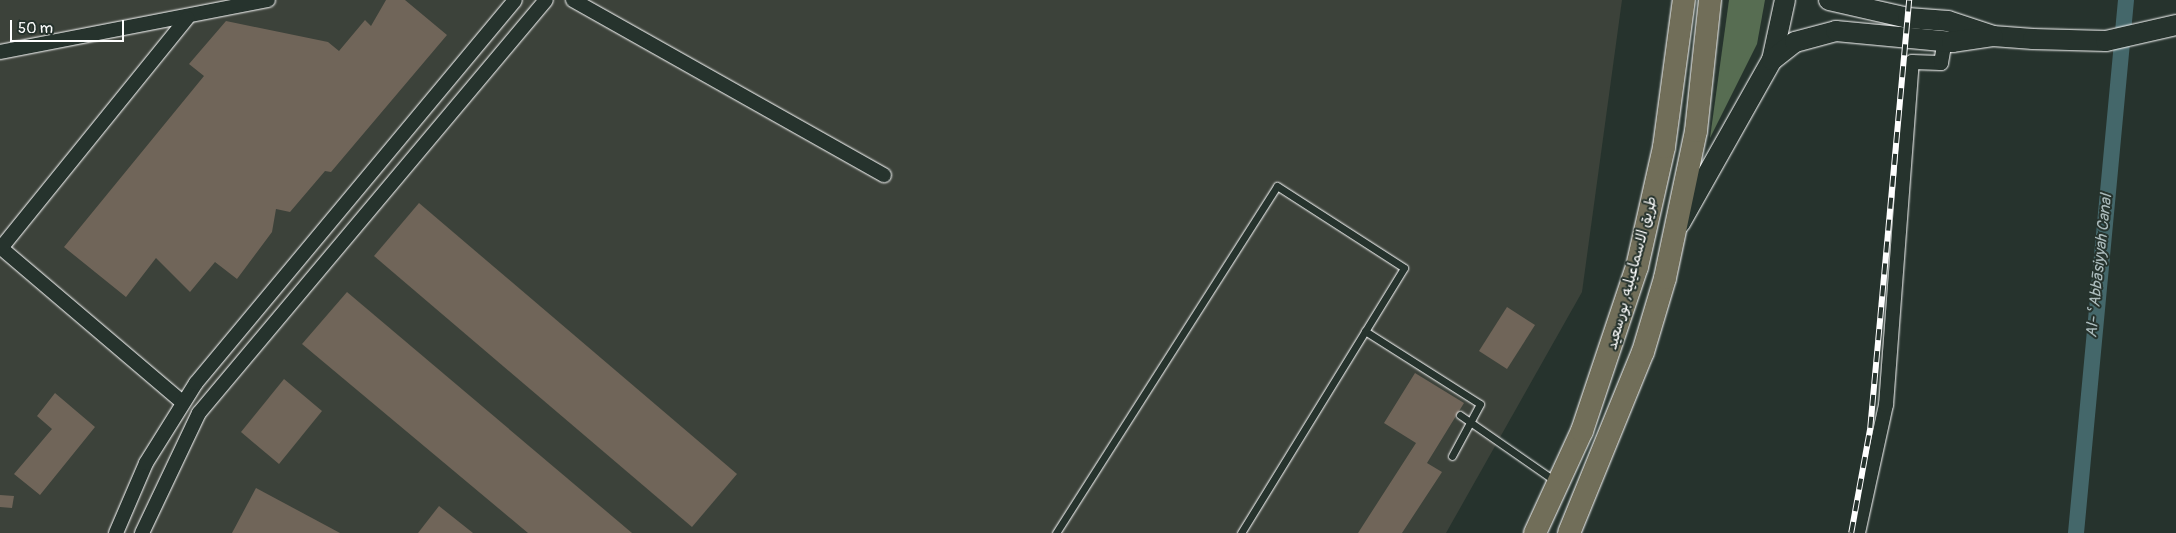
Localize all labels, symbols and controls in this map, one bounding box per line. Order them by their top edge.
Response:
scale bar [12,10,126,42]
text: 50 m [18,19,53,38]
water label: Al-ʿAbbāsiyyah Canal [2082,193,2116,339]
street label: طريق الاسماعيليه, بورسعيد [1603,194,1661,352]

